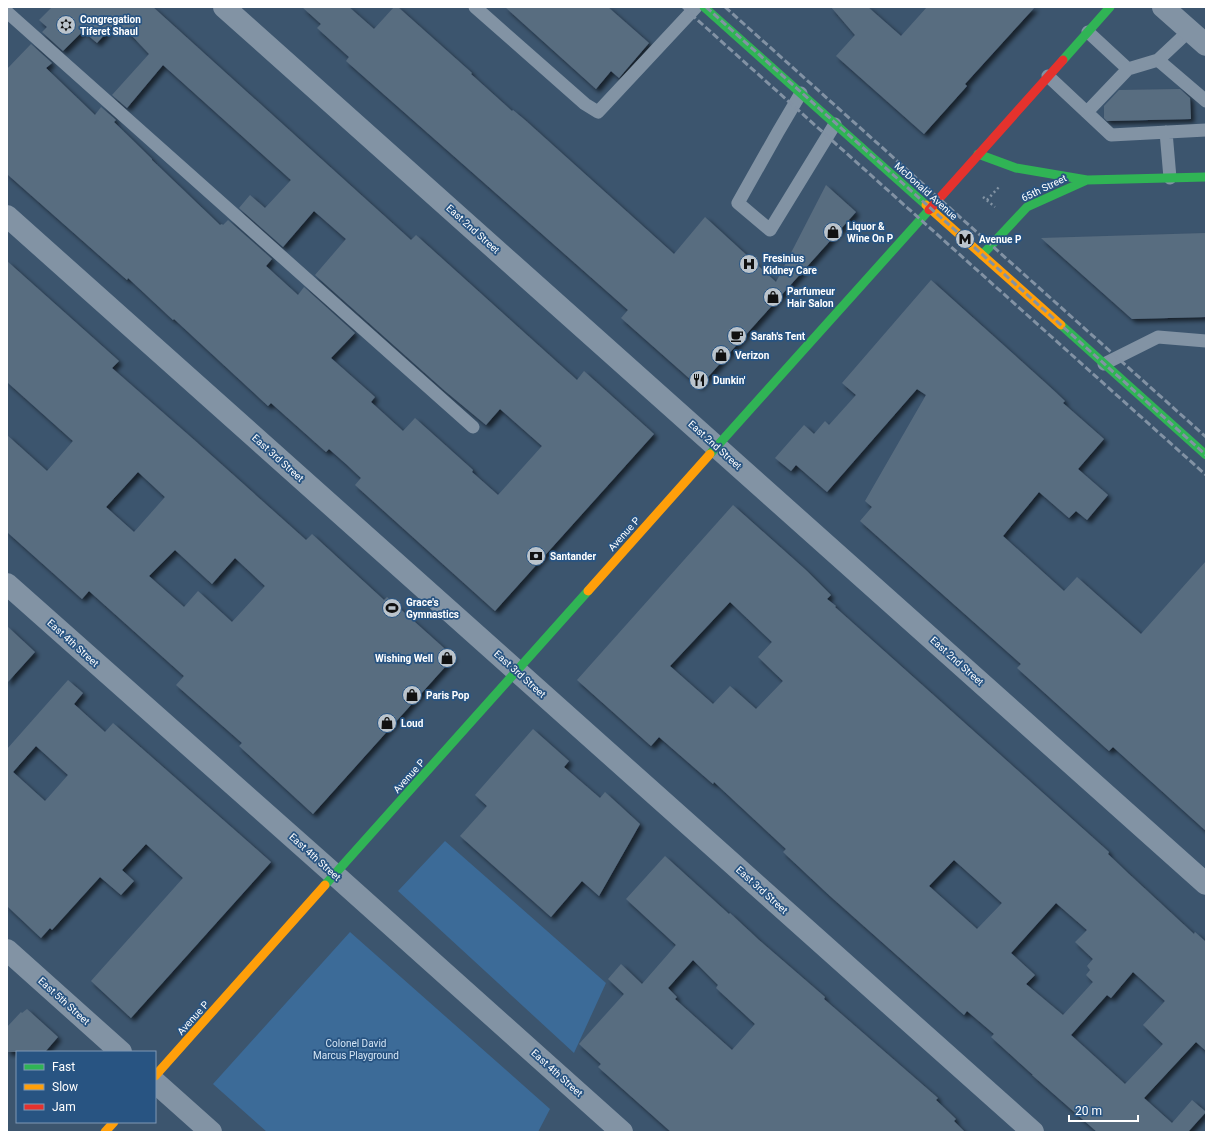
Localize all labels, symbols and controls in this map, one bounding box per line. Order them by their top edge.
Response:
synagogue icon: Congregation Tiferet Shaul [55,14,77,36]
place label: Congregation Tiferet Shaul [80,14,141,37]
street label: McDonald Avenue [892,160,960,222]
street label: 65th Street [1020,172,1068,204]
street label: East 2nd Street [444,202,502,256]
shop icon: Liquor & Wine On P [822,221,844,243]
place label: Liquor & Wine On P [847,221,894,244]
metro station icon: Avenue P [954,228,976,250]
place label: Avenue P [979,234,1022,245]
hospital icon: Fresinius Kidney Care [738,253,760,275]
place label: Fresinius Kidney Care [763,253,818,276]
shop icon: Parfumeur Hair Salon [762,286,784,308]
place label: Parfumeur Hair Salon [787,286,835,309]
cafe icon: Sarah's Tent [726,325,748,347]
place label: Sarah's Tent [751,331,806,342]
shop icon: Verizon [710,344,732,366]
place label: Verizon [735,350,770,361]
restaurant icon: Dunkin' [688,369,710,391]
place label: Dunkin' [713,375,746,386]
street label: East 2nd Street [686,418,744,472]
street label: East 3rd Street [250,432,306,484]
street label: Avenue P [606,515,642,553]
bank icon: Santander [525,545,547,567]
place label: Santander [550,551,596,562]
sports icon: Grace's Gymnastics [381,597,403,619]
place label: Grace's Gymnastics [406,597,459,620]
street label: East 4th Street [45,617,101,669]
street label: East 2nd Street [928,634,986,688]
shop icon: Wishing Well [436,647,458,669]
street label: East 3rd Street [492,648,548,700]
place label: Wishing Well [375,653,433,664]
shop icon: Paris Pop [401,684,423,706]
place label: Paris Pop [426,690,470,701]
shop icon: Loud [376,712,398,734]
place label: Loud [401,718,424,729]
street label: Avenue P [391,757,427,795]
street label: East 4th Street [287,831,343,883]
street label: East 3rd Street [734,864,790,916]
street label: East 5th Street [36,975,92,1027]
street label: Avenue P [175,999,211,1037]
park label: Colonel David Marcus Playground [313,1038,399,1061]
street label: East 4th Street [529,1047,585,1099]
legend [16,1051,156,1123]
text: Fast [52,1060,75,1074]
text: Slow [52,1080,78,1094]
scale bar [1069,1097,1138,1123]
text: Jam [52,1100,76,1114]
text: 20 m [1075,1104,1102,1118]

